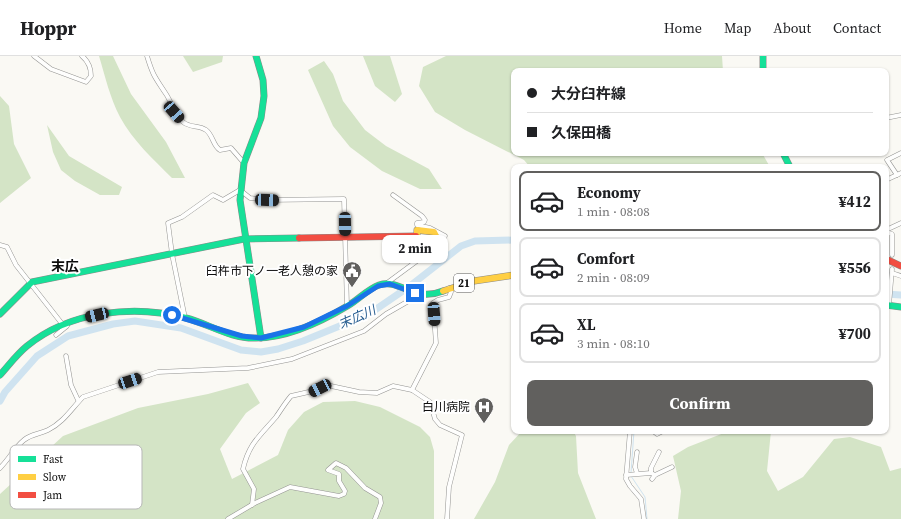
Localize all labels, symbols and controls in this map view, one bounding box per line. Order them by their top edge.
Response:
text: Hoppr [20,15,76,41]
text: Home [664,18,702,38]
text: Map [724,18,751,38]
text: About [773,18,811,38]
text: Contact [833,18,881,38]
text: 大分臼杵線 [551,83,626,104]
car [162,99,186,125]
text: 久保田橋 [551,122,611,143]
text: Economy [577,182,641,203]
icon: car [529,183,565,219]
text: ¥412 [838,191,871,212]
car [255,194,279,206]
text: 1 min · 08:08 [577,203,650,220]
car [339,212,351,236]
callout: 2 min [382,235,448,263]
text: 2 min [398,240,432,257]
text: Comfort [577,248,635,269]
icon: car [529,249,565,285]
district label: 末広 [51,256,79,276]
text: ¥556 [838,257,871,278]
public building icon: 臼杵市下ノ一老人憩の家 [341,260,363,288]
place label: 臼杵市下ノ一老人憩の家 [206,263,338,279]
text: 2 min · 08:09 [577,269,650,286]
road number: 21 [454,274,474,292]
route end [406,284,424,302]
water label: 末広川 [336,300,380,333]
car [427,302,441,326]
car [84,306,110,324]
route start [163,306,181,324]
text: XL [577,314,596,335]
icon: car [529,315,565,351]
text: ¥700 [838,323,871,344]
text: 3 min · 08:10 [577,335,650,352]
car [117,372,143,390]
car [307,377,333,399]
button: Confirm [527,380,873,426]
hospital icon: 白川病院 [473,396,495,424]
place label: 白川病院 [422,399,470,415]
legend [10,445,142,509]
text: Fast [43,452,63,467]
text: Slow [43,470,67,485]
text: Jam [42,488,62,503]

